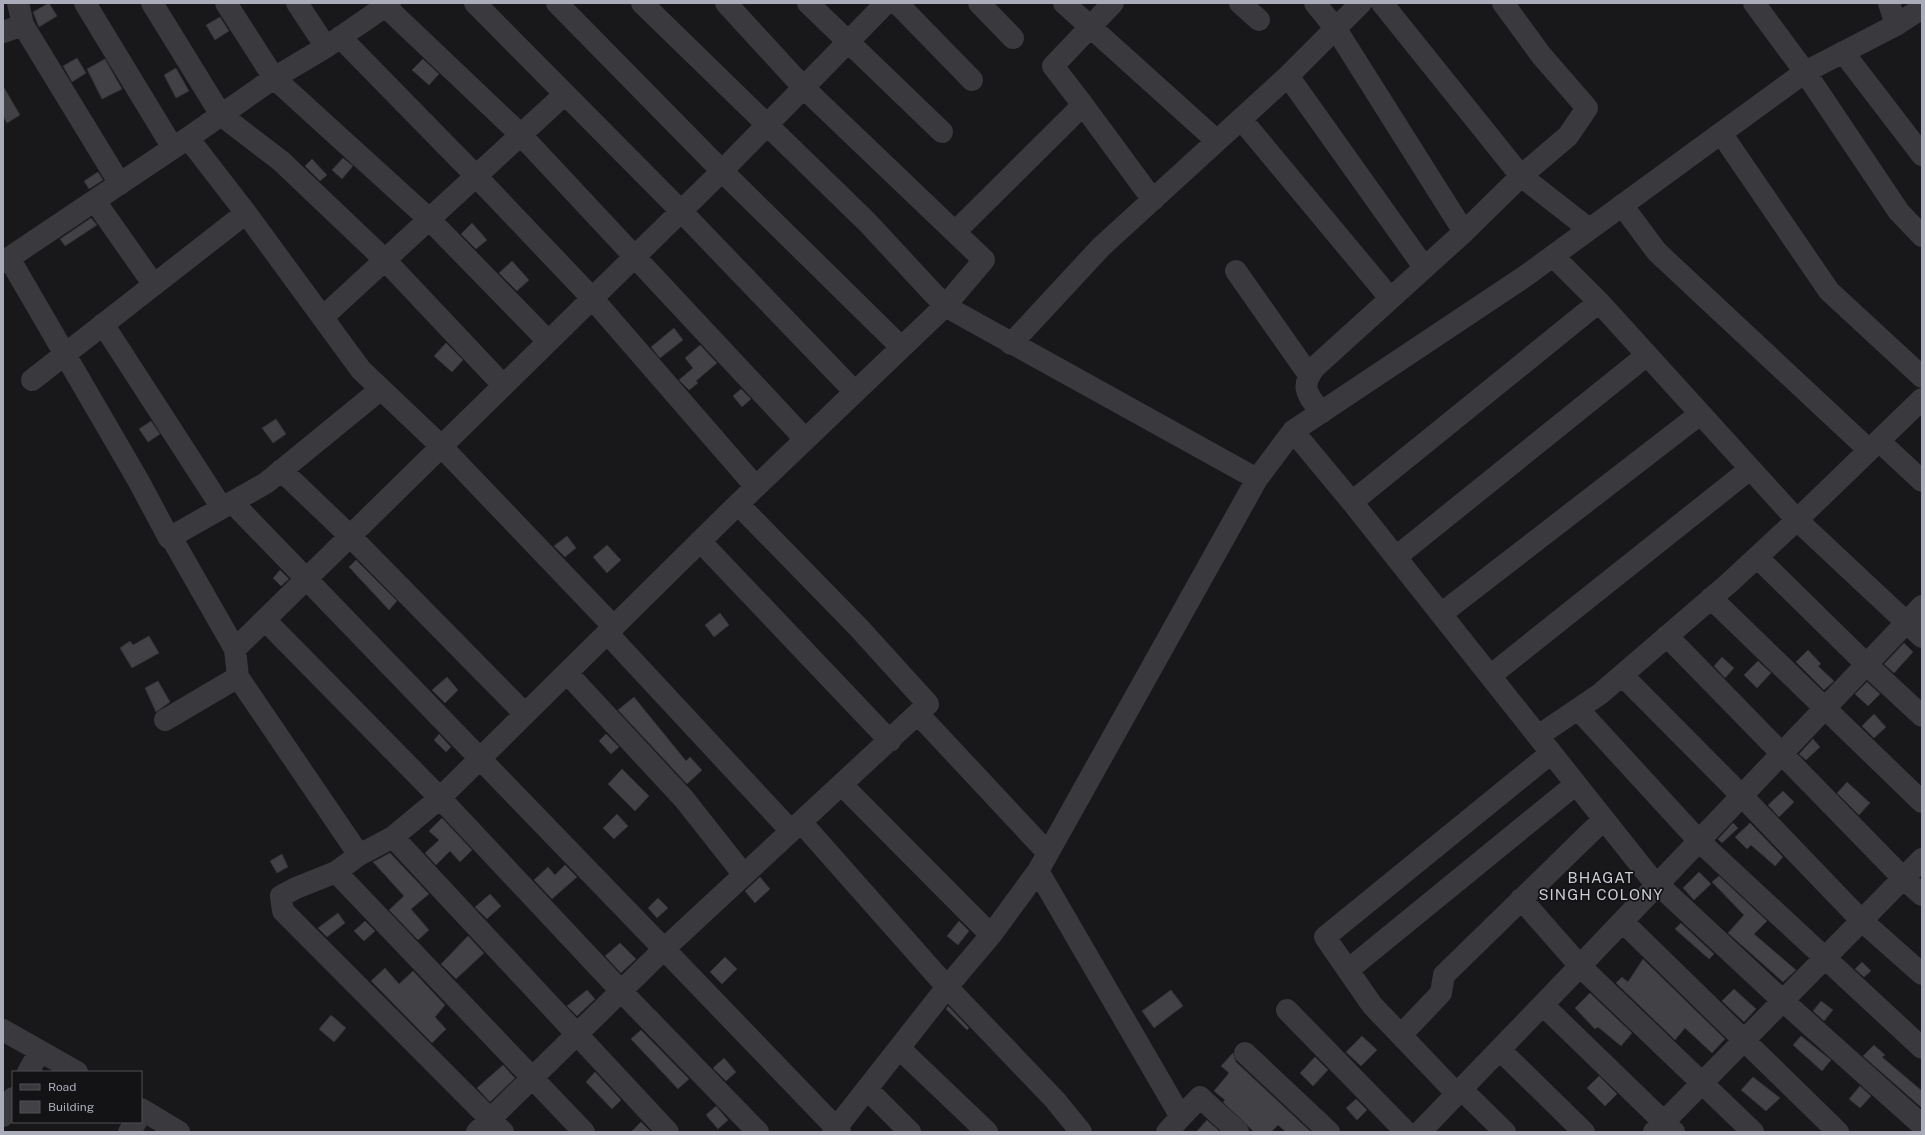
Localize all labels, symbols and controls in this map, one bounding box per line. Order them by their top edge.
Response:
district label: BHAGAT SINGH COLONY [1539,869,1663,903]
legend [12,1071,142,1123]
text: Road [48,1080,76,1094]
text: Building [48,1100,94,1114]

